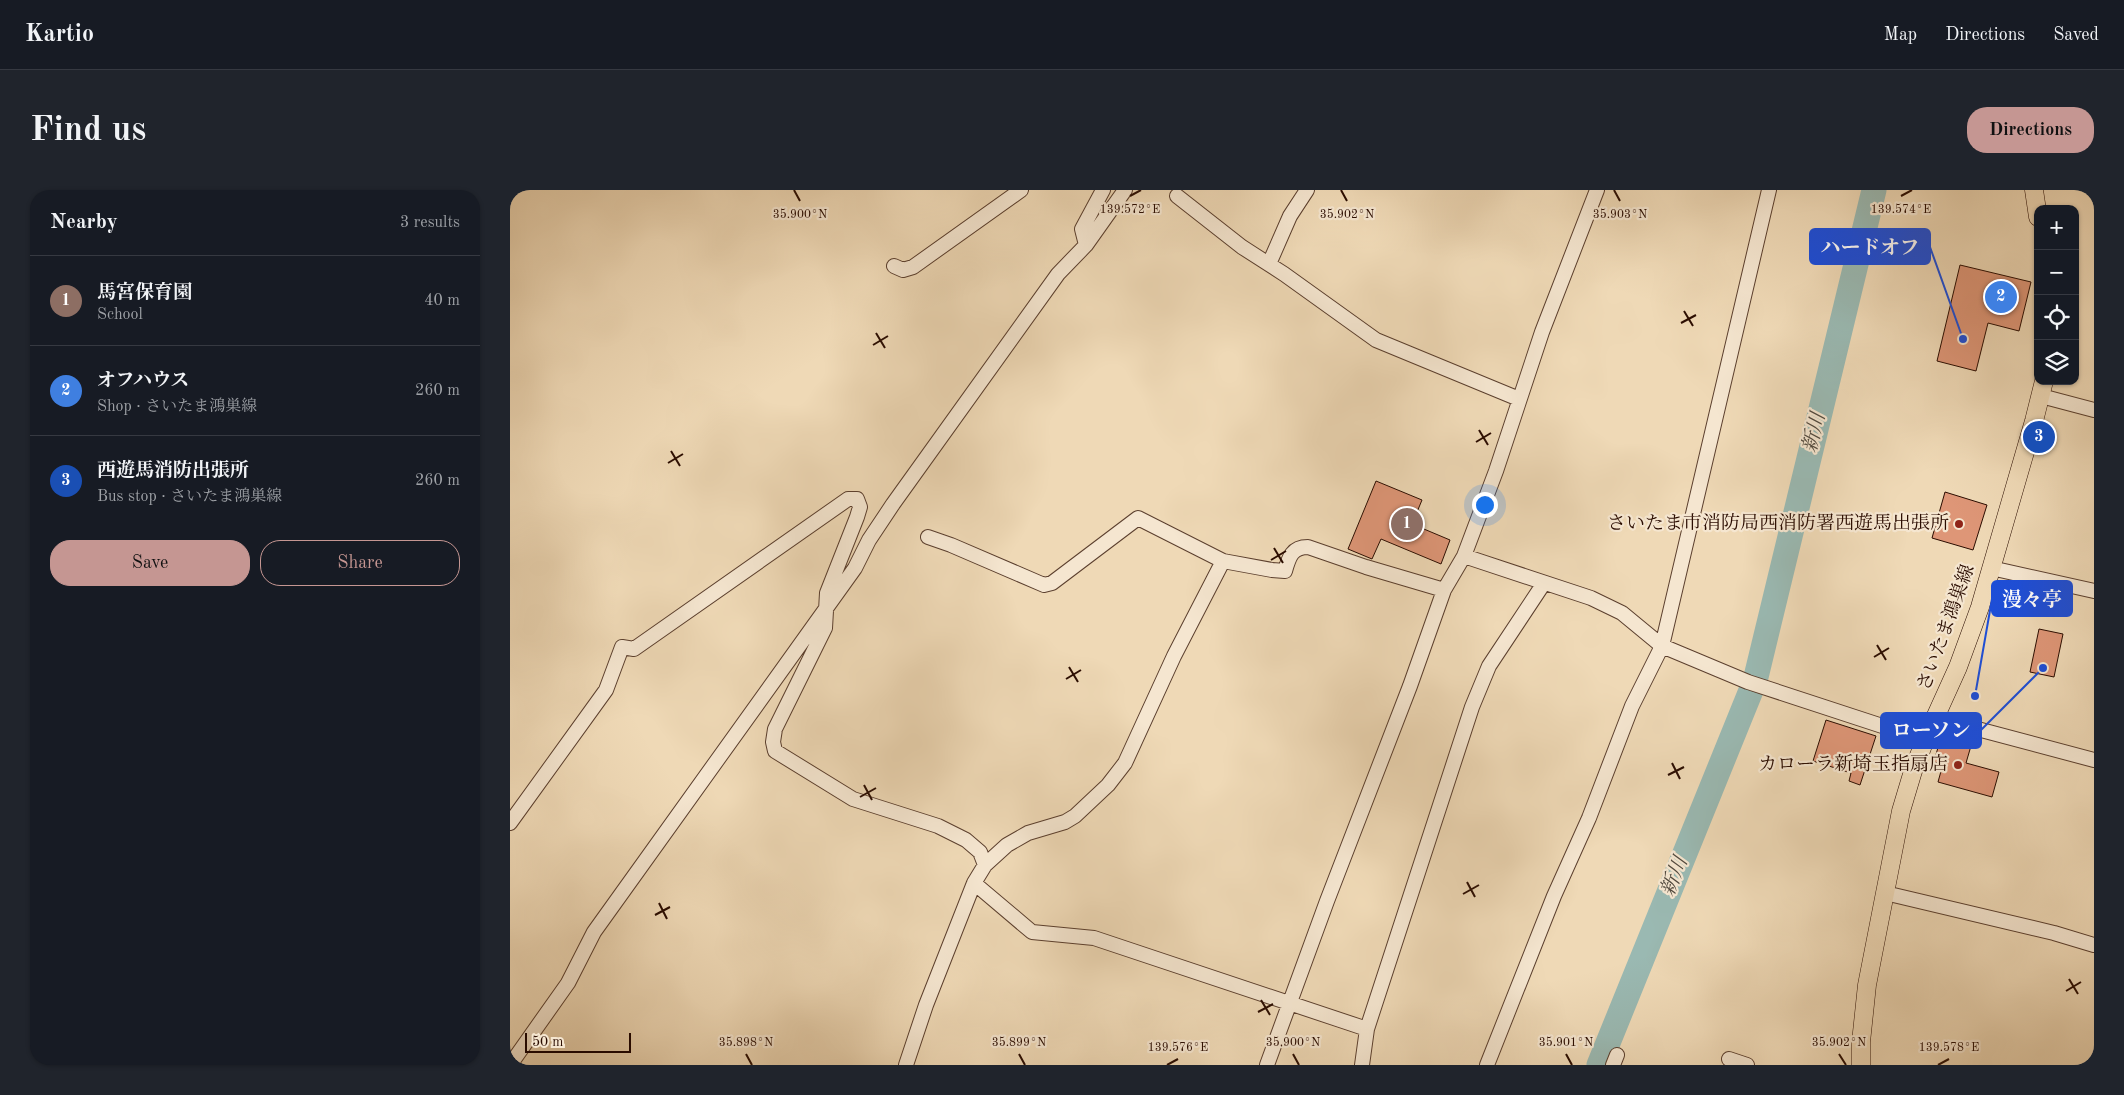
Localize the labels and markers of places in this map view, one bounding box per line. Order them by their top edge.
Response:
callout: ハードオフ [1810,229,1930,264]
pin: 2 [1985,278,2017,316]
pin: 3 [2023,418,2055,456]
pin: 1 [1391,505,1423,543]
place label: さいたま市消防局西消防署西遊馬出張所 [1607,512,1949,534]
marker: さいたま市消防局西消防署西遊馬出張所 [1953,518,1965,530]
callout: 漫々亭 [1992,581,2072,616]
callout: ローソン [1881,713,1981,748]
place label: カローラ新埼玉指扇店 [1758,754,1948,775]
marker: カローラ新埼玉指扇店 [1952,759,1964,771]

